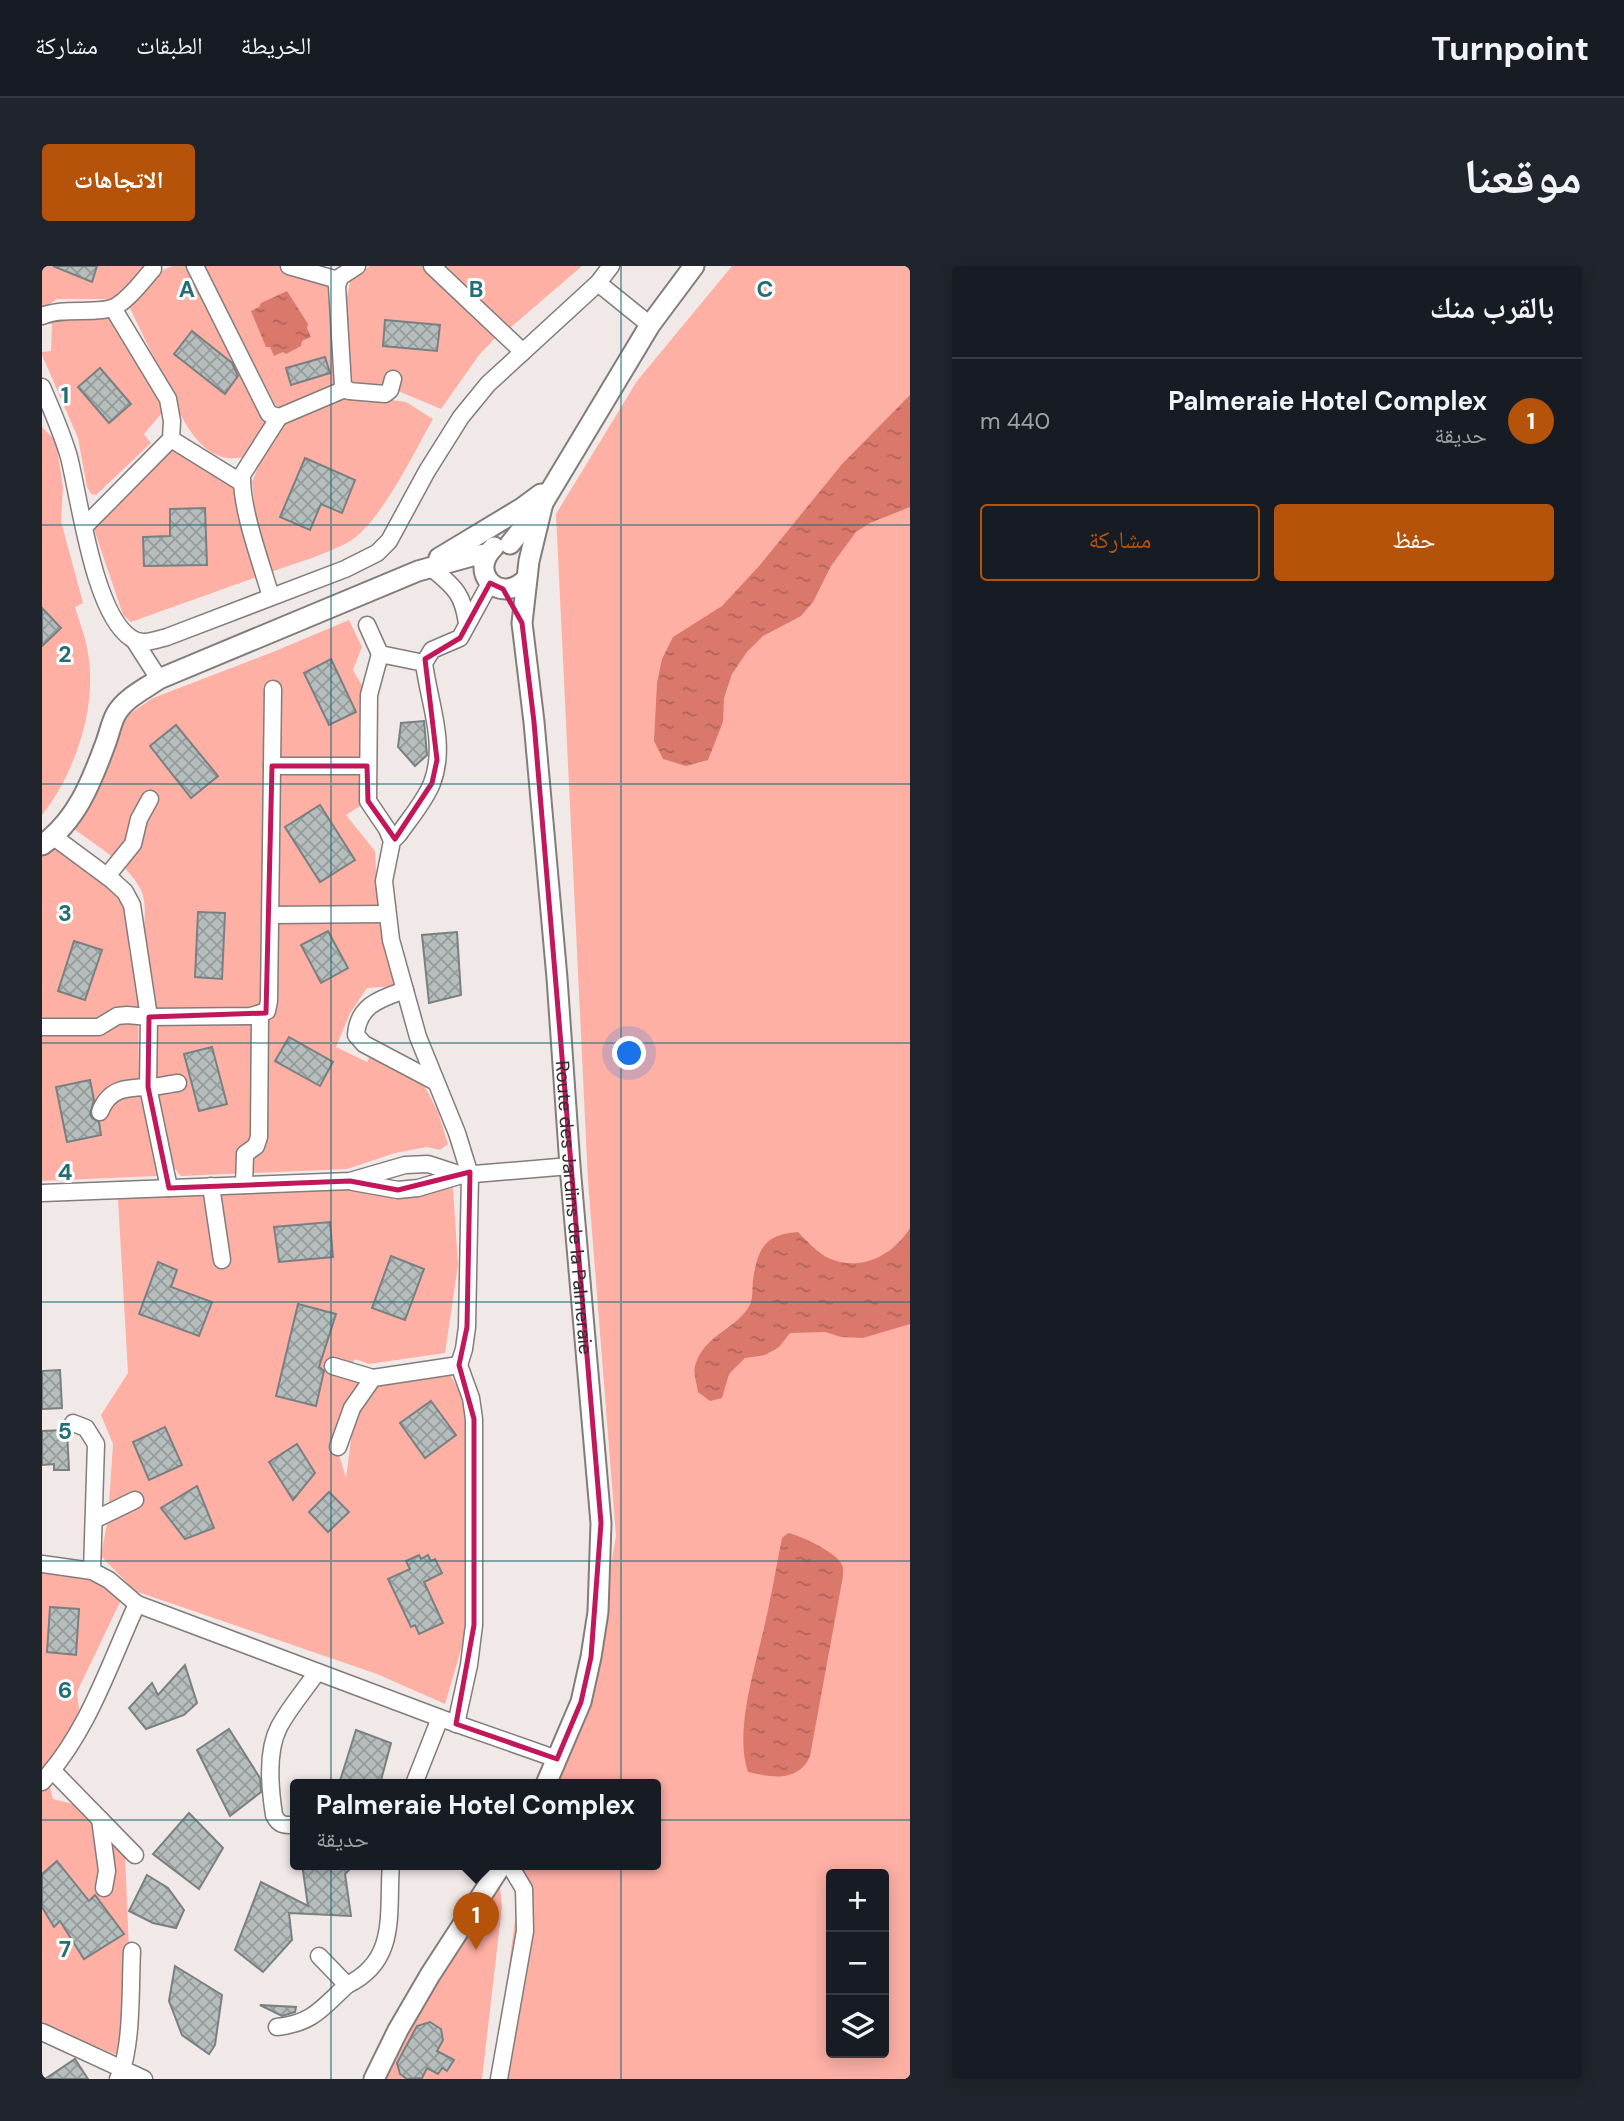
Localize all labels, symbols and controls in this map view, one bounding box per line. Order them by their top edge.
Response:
text: Turnpoint [1431,27,1589,70]
text: مشاركة [35,30,98,61]
text: الطبقات [136,30,203,61]
text: الخريطة [241,30,311,61]
button: الاتجاهات [42,144,195,221]
text: موقعنا [1464,144,1582,208]
text: A [179,274,195,304]
text: B [469,274,483,304]
text: C [757,274,773,304]
text: بالقرب منك [1430,288,1554,327]
text: 1 [61,380,69,410]
text: Palmeraie Hotel Complex [1168,384,1487,418]
text: 440 m [980,406,1050,436]
text: 1 [1527,406,1535,436]
text: حديقة [1434,420,1487,450]
button: مشاركة [980,504,1260,581]
button: حفظ [1274,504,1554,581]
text: 2 [58,639,72,669]
text: 3 [58,898,72,928]
your location [612,1036,646,1070]
street label: Route des Jardins de la Palmeraie [550,1060,599,1356]
text: 4 [58,1157,73,1187]
text: 5 [58,1416,72,1446]
text: 6 [58,1675,72,1705]
popup [290,1779,661,1870]
text: Palmeraie Hotel Complex [316,1788,635,1822]
text: حديقة [316,1824,369,1854]
map controls [826,1869,889,2058]
button: + [826,1869,889,1932]
pin: 1 [453,1892,499,1950]
button: − [826,1932,889,1995]
text: 7 [59,1934,71,1964]
button: layers [826,1995,889,2058]

